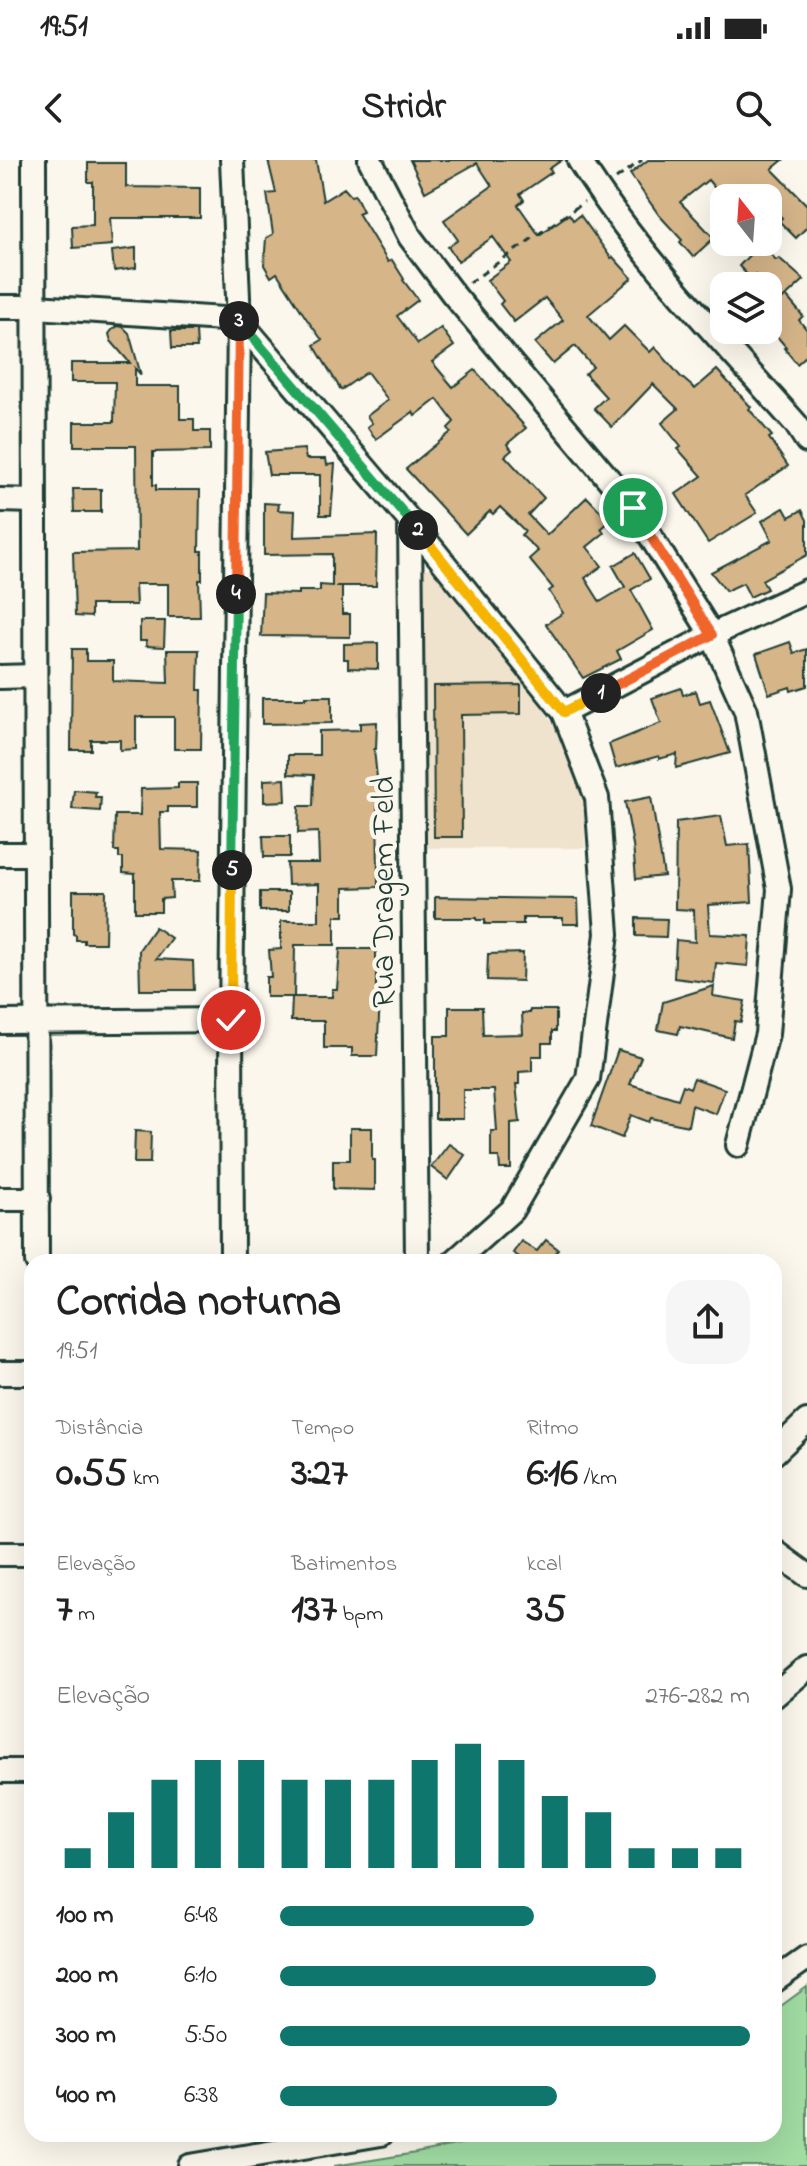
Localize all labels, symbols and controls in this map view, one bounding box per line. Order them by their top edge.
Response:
text: 19:51 [40,6,88,50]
text: Stridr [361,82,446,135]
icon: back [32,86,76,130]
icon: search [731,86,775,130]
north arrow [710,184,782,256]
map controls [710,184,782,344]
button: layers [710,272,782,344]
pin: 3 [219,301,259,341]
text: 3 [234,305,244,337]
pin [599,474,667,542]
icon: arrive [611,486,655,530]
pin: 2 [398,510,438,550]
text: 2 [413,514,423,546]
pin: 4 [216,574,256,614]
text: 4 [231,578,241,610]
pin: 1 [581,673,621,713]
text: 1 [598,677,605,709]
street label: Rua Dragem Feld [362,776,409,1008]
pin: 5 [212,850,252,890]
text: 5 [226,854,238,886]
pin [197,986,265,1054]
icon: check [209,998,253,1042]
text: Corrida noturna [56,1271,341,1335]
button: share [666,1280,750,1364]
text: 19:51 [56,1333,97,1371]
text: Distância [56,1413,143,1445]
text: Tempo [291,1413,354,1445]
text: Ritmo [527,1413,579,1445]
text: 0.55 [56,1445,127,1504]
text: 3:27 [291,1445,348,1504]
text: 6:16 [527,1445,578,1504]
text: km [127,1463,159,1495]
text: /km [578,1463,617,1495]
text: Elevação [56,1549,136,1581]
text: Batimentos [291,1549,397,1581]
text: kcal [527,1549,562,1581]
text: 7 [56,1581,72,1640]
text: 137 [291,1581,337,1640]
text: 35 [527,1581,566,1640]
text: m [72,1599,95,1631]
text: bpm [337,1599,383,1631]
text: Elevação [56,1678,150,1716]
text: 276–282 m [645,1678,750,1716]
text: 100 m [56,1897,113,1935]
text: 6:48 [184,1897,218,1935]
text: 200 m [56,1957,118,1995]
text: 6:10 [184,1957,217,1995]
text: 300 m [56,2017,116,2055]
text: 5:50 [184,2017,227,2055]
text: 400 m [56,2077,116,2115]
text: 6:38 [184,2077,218,2115]

